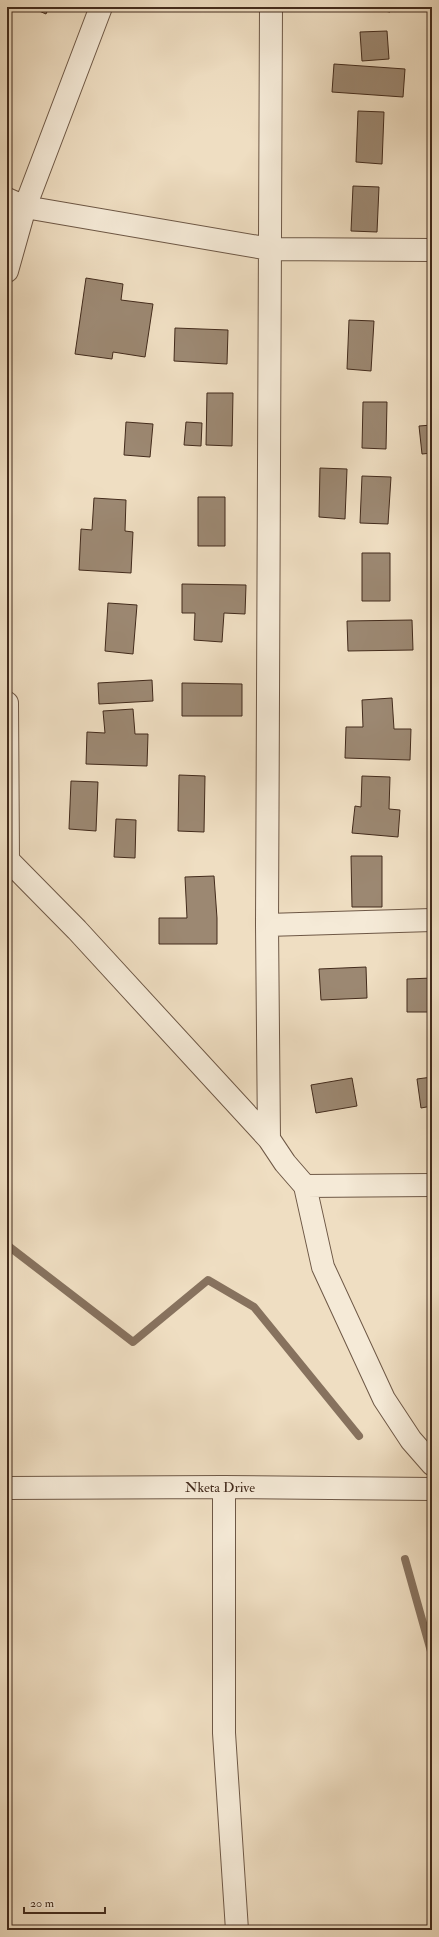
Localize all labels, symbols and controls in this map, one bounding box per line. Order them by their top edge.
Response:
street label: Nketa Drive [185,1479,255,1496]
scale bar [24,1889,105,1915]
text: 20 m [30,1896,55,1911]

